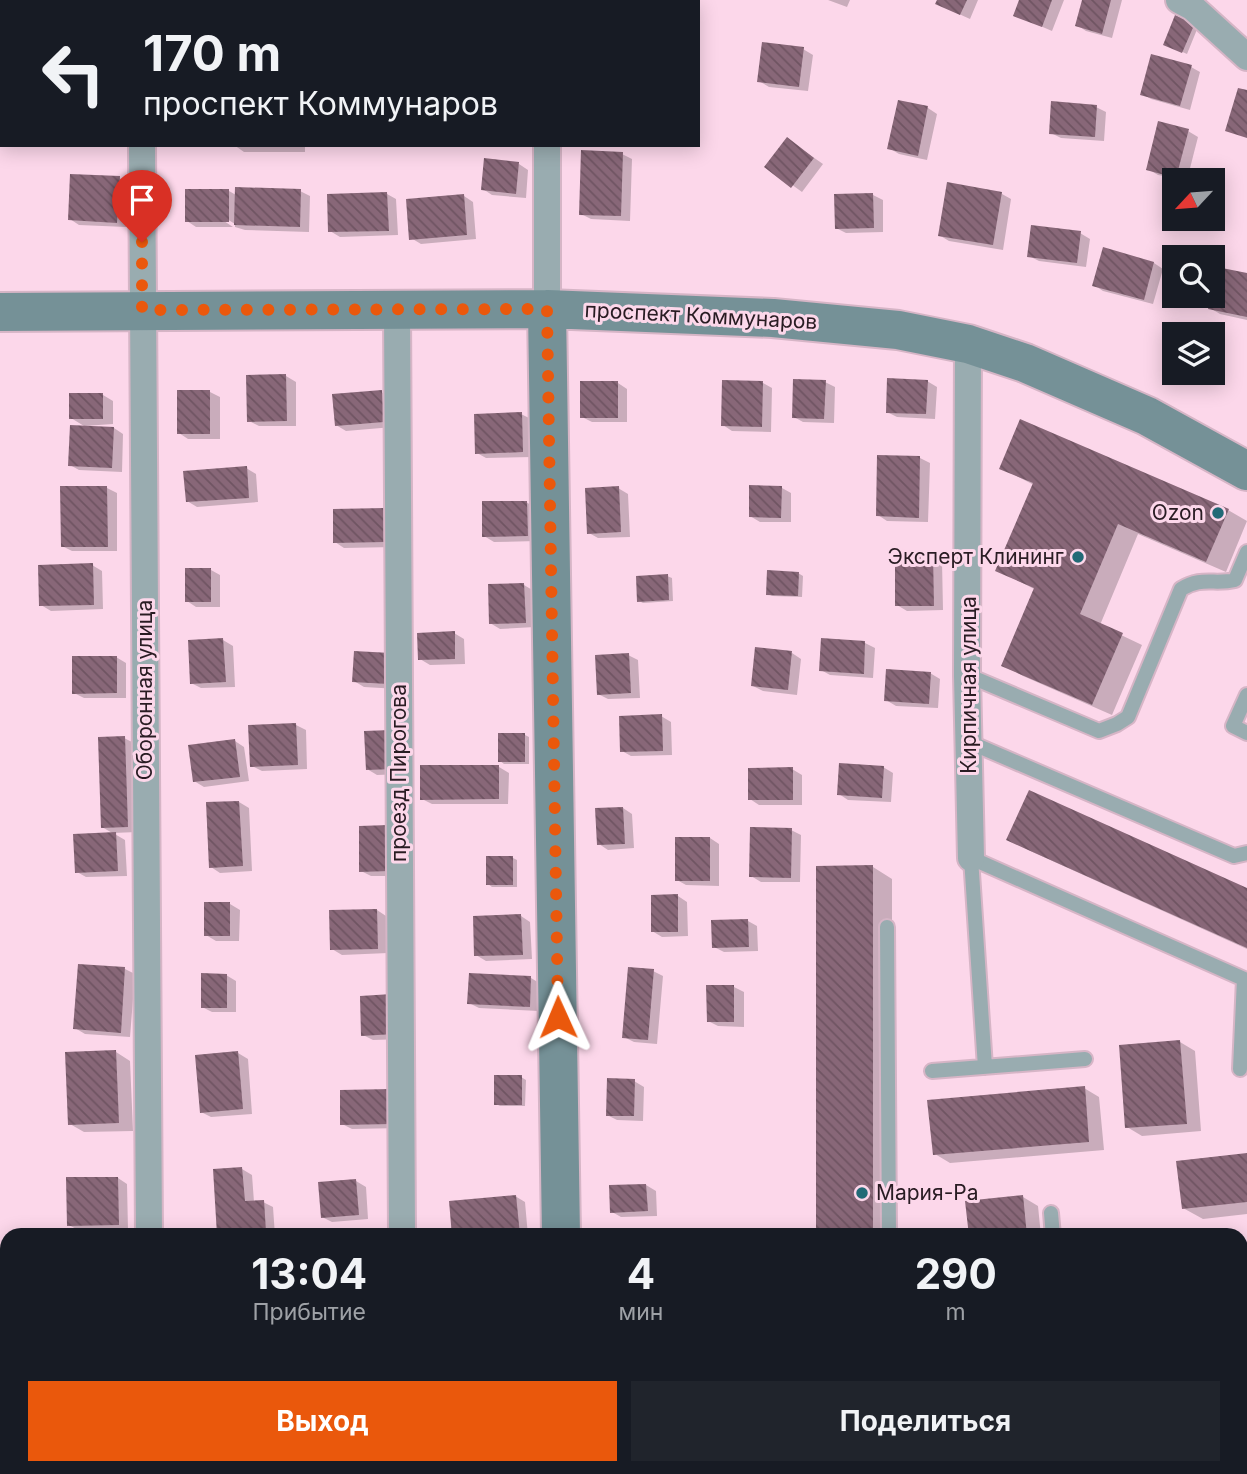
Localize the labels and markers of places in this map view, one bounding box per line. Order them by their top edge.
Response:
pin [112,170,172,242]
place label: Ozon [1152,500,1204,525]
marker: Ozon [1210,505,1226,521]
place label: Эксперт Клининг [888,544,1064,569]
marker: Эксперт Клининг [1070,549,1086,565]
place label: Мария-Ра [876,1180,979,1205]
marker: Мария-Ра [854,1185,870,1201]

